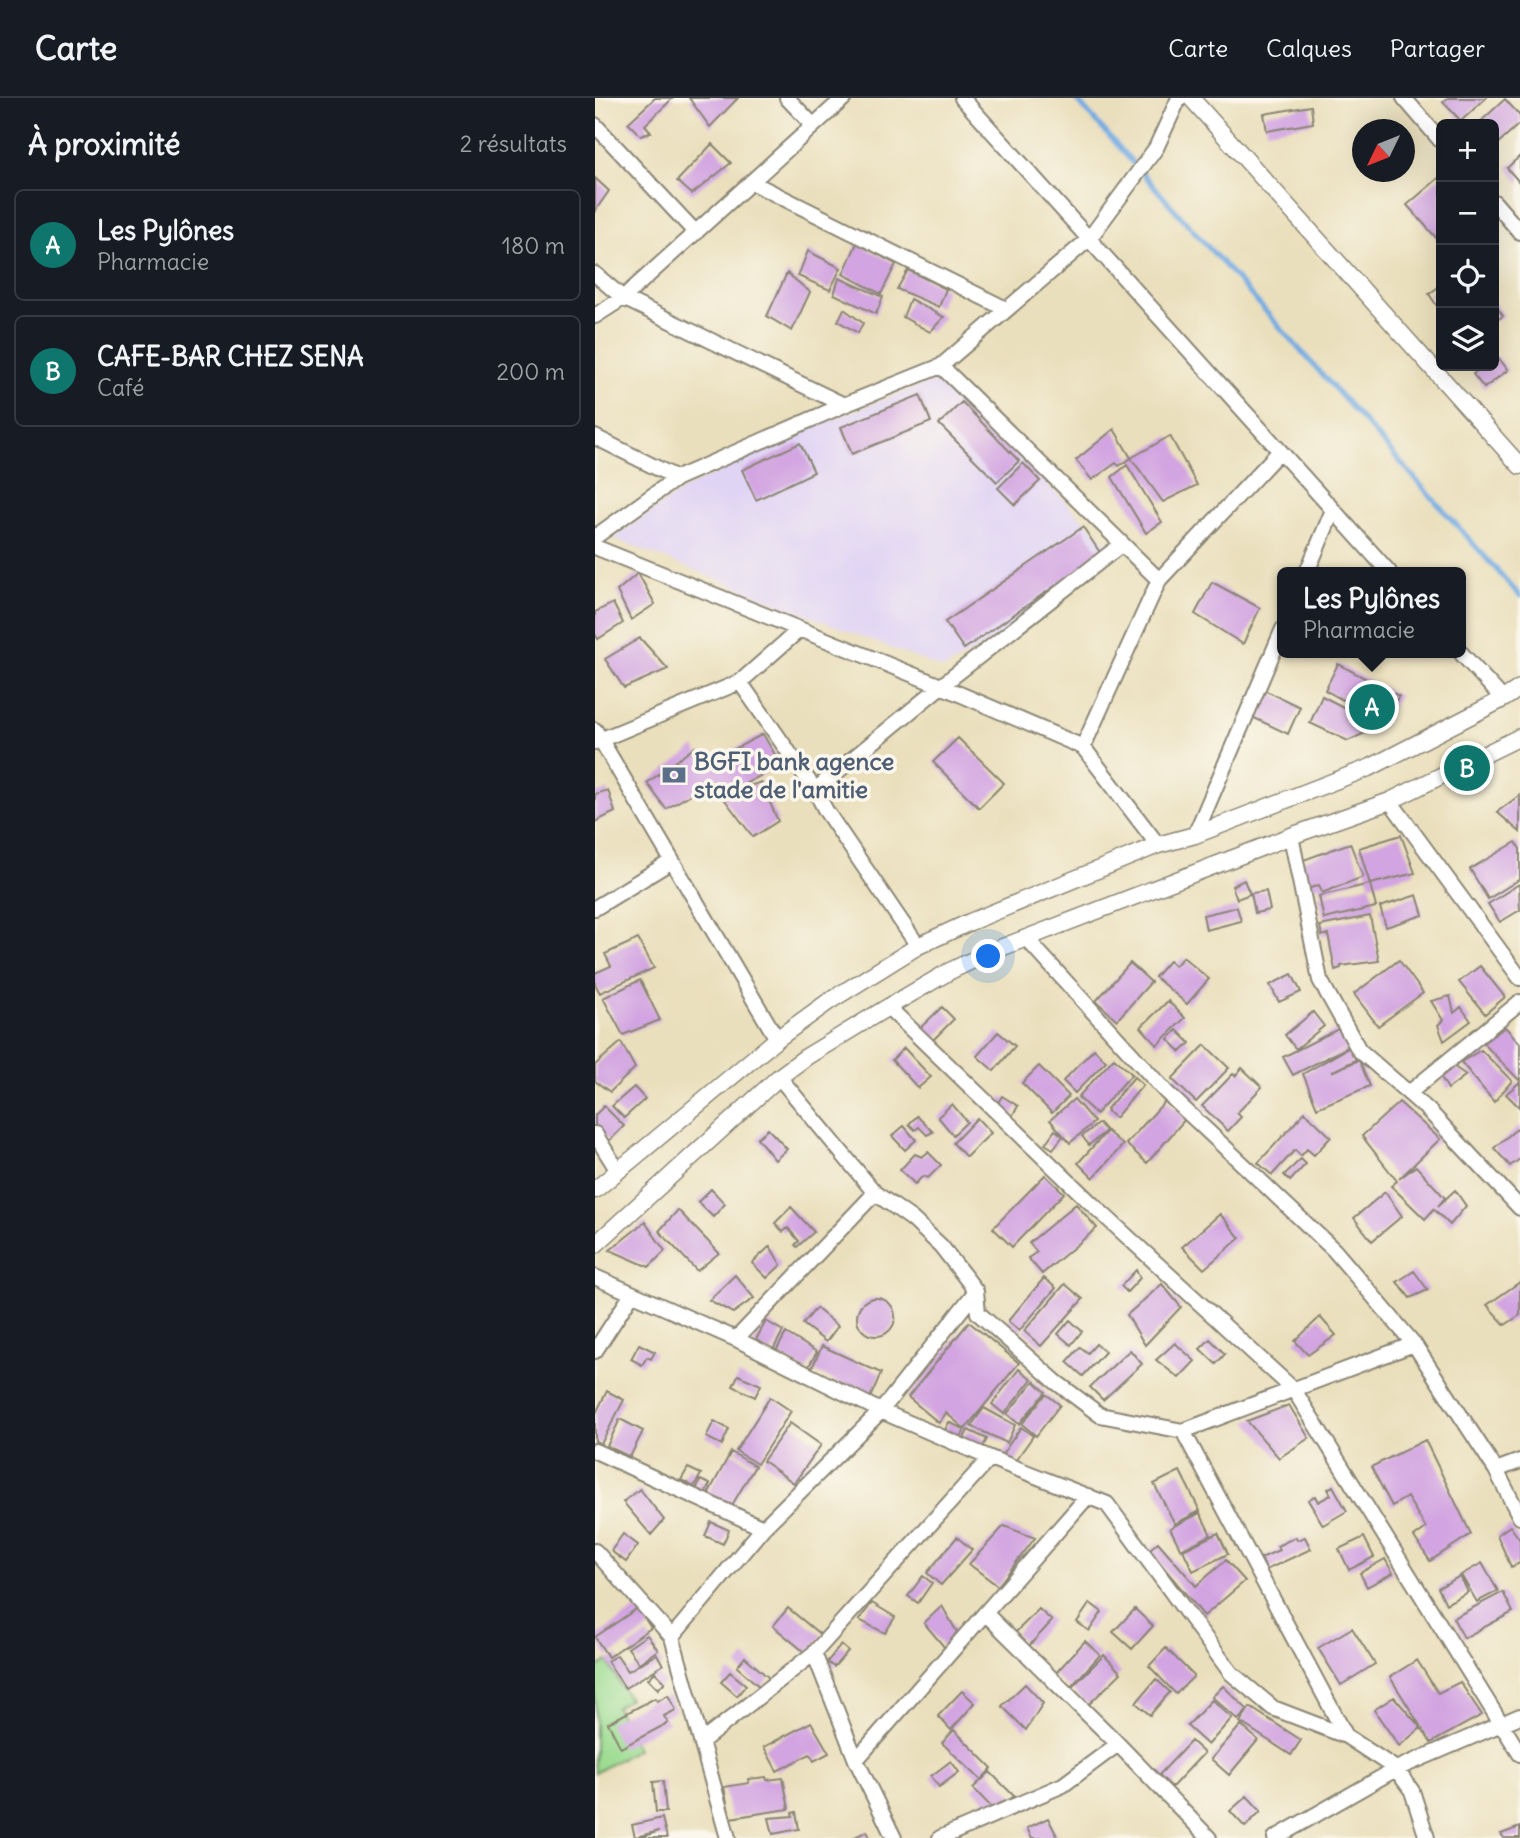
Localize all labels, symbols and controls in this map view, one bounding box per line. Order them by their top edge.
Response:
text: Carte [35,27,117,69]
text: Carte [1168,33,1228,63]
text: Calques [1266,33,1352,63]
text: Partager [1390,33,1485,63]
north arrow [1352,119,1415,182]
map controls [1436,119,1499,371]
button: + [1436,119,1499,182]
text: À proximité [28,125,180,163]
text: 2 résultats [460,129,567,158]
button: − [1436,182,1499,245]
text: Les Pylônes [97,214,234,247]
text: A [46,231,60,260]
text: 180 m [502,231,565,260]
button: locate [1436,245,1499,308]
text: Pharmacie [97,247,209,276]
button: layers [1436,308,1499,371]
text: CAFE-BAR CHEZ SENA [97,340,364,373]
text: B [45,357,61,386]
text: 200 m [496,357,565,386]
text: Café [97,373,144,402]
popup [1277,567,1466,658]
text: Les Pylônes [1303,582,1440,615]
text: Pharmacie [1303,615,1415,644]
pin: A [1349,681,1395,733]
pin: B [1444,742,1490,794]
place label: BGFI bank agence stade de l'amitie [694,746,894,804]
bank icon: BGFI bank agence stade de l'amitie [660,761,688,789]
your location [971,939,1005,973]

